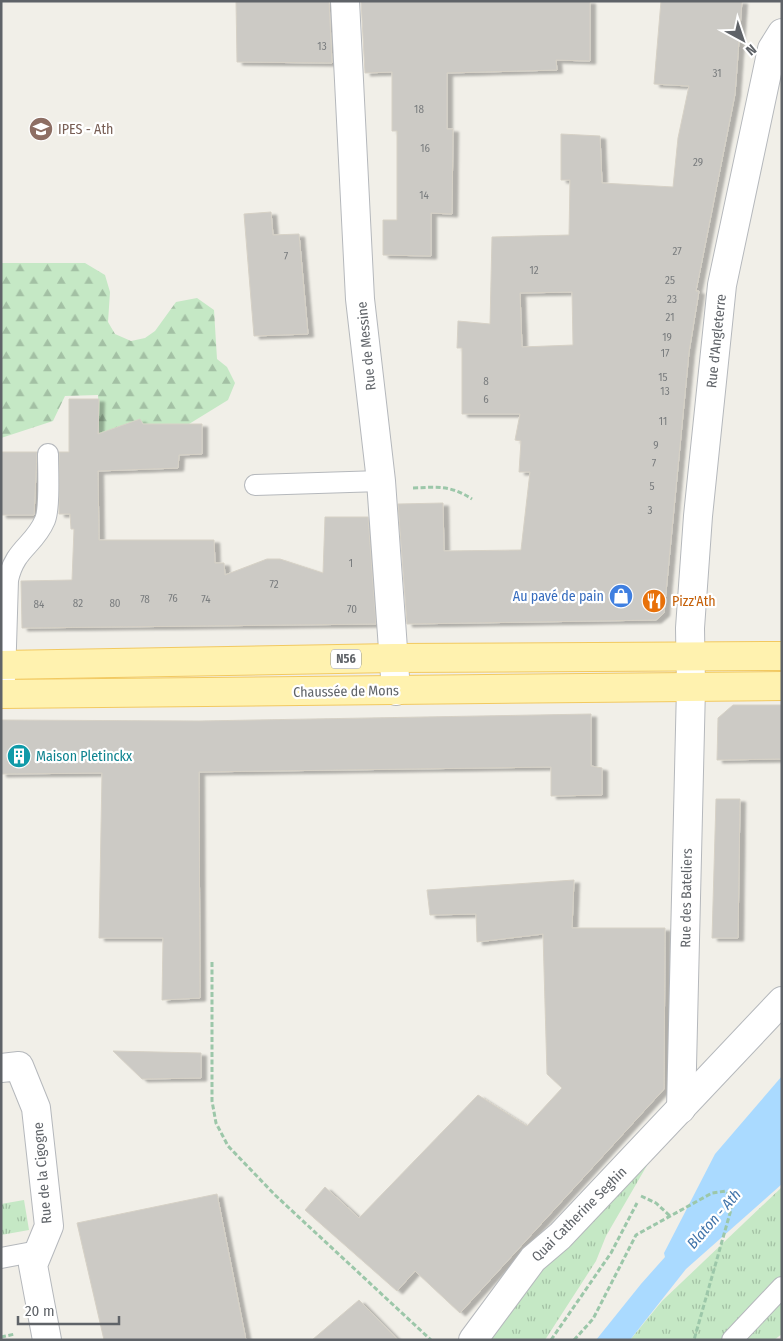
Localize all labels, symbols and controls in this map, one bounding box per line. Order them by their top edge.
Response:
north arrow [718,15,768,65]
house number: 13 [317,40,327,53]
text: N [742,40,760,59]
house number: 31 [713,67,722,80]
house number: 18 [414,103,424,116]
school or university icon: IPES - Ath [28,116,54,142]
place label: IPES - Ath [58,121,113,138]
house number: 16 [420,142,430,155]
house number: 29 [693,156,703,169]
house number: 14 [419,189,429,202]
house number: 27 [672,245,682,258]
house number: 7 [284,250,289,263]
house number: 12 [529,264,539,277]
house number: 25 [665,274,675,287]
house number: 23 [667,293,677,306]
street label: Rue d'Angleterre [703,293,730,389]
street label: Rue de Messine [353,301,380,391]
house number: 21 [666,311,674,324]
house number: 19 [662,331,672,344]
house number: 17 [661,347,670,360]
house number: 15 [658,371,668,384]
house number: 8 [483,375,489,388]
house number: 13 [660,385,670,398]
house number: 6 [483,393,489,406]
house number: 11 [659,415,667,428]
house number: 9 [653,439,659,452]
house number: 7 [652,457,657,470]
house number: 5 [649,480,655,493]
house number: 3 [648,504,653,517]
house number: 1 [349,557,353,570]
house number: 72 [269,578,279,591]
shop icon: Au pavé de pain [608,583,634,609]
place label: Au pavé de pain [513,588,604,605]
restaurant icon: Pizz'Ath [641,588,667,614]
house number: 76 [168,592,178,605]
house number: 78 [140,593,150,606]
house number: 74 [201,593,211,606]
place label: Pizz'Ath [672,593,716,610]
house number: 82 [73,597,83,610]
house number: 80 [109,597,121,610]
house number: 84 [34,598,45,611]
house number: 70 [347,603,357,616]
road number: N56 [331,650,361,669]
street label: Chaussée de Mons [293,682,399,701]
building icon: Maison Pletinckx [6,743,32,769]
place label: Maison Pletinckx [36,748,133,765]
street label: Rue des Bateliers [677,848,696,948]
street label: Rue de la Cigogne [30,1121,55,1224]
street label: Quai Catherine Seghin [528,1163,630,1265]
water label: Blaton - Ath [683,1186,745,1252]
scale bar [18,1294,119,1326]
text: 20 m [25,1302,55,1320]

